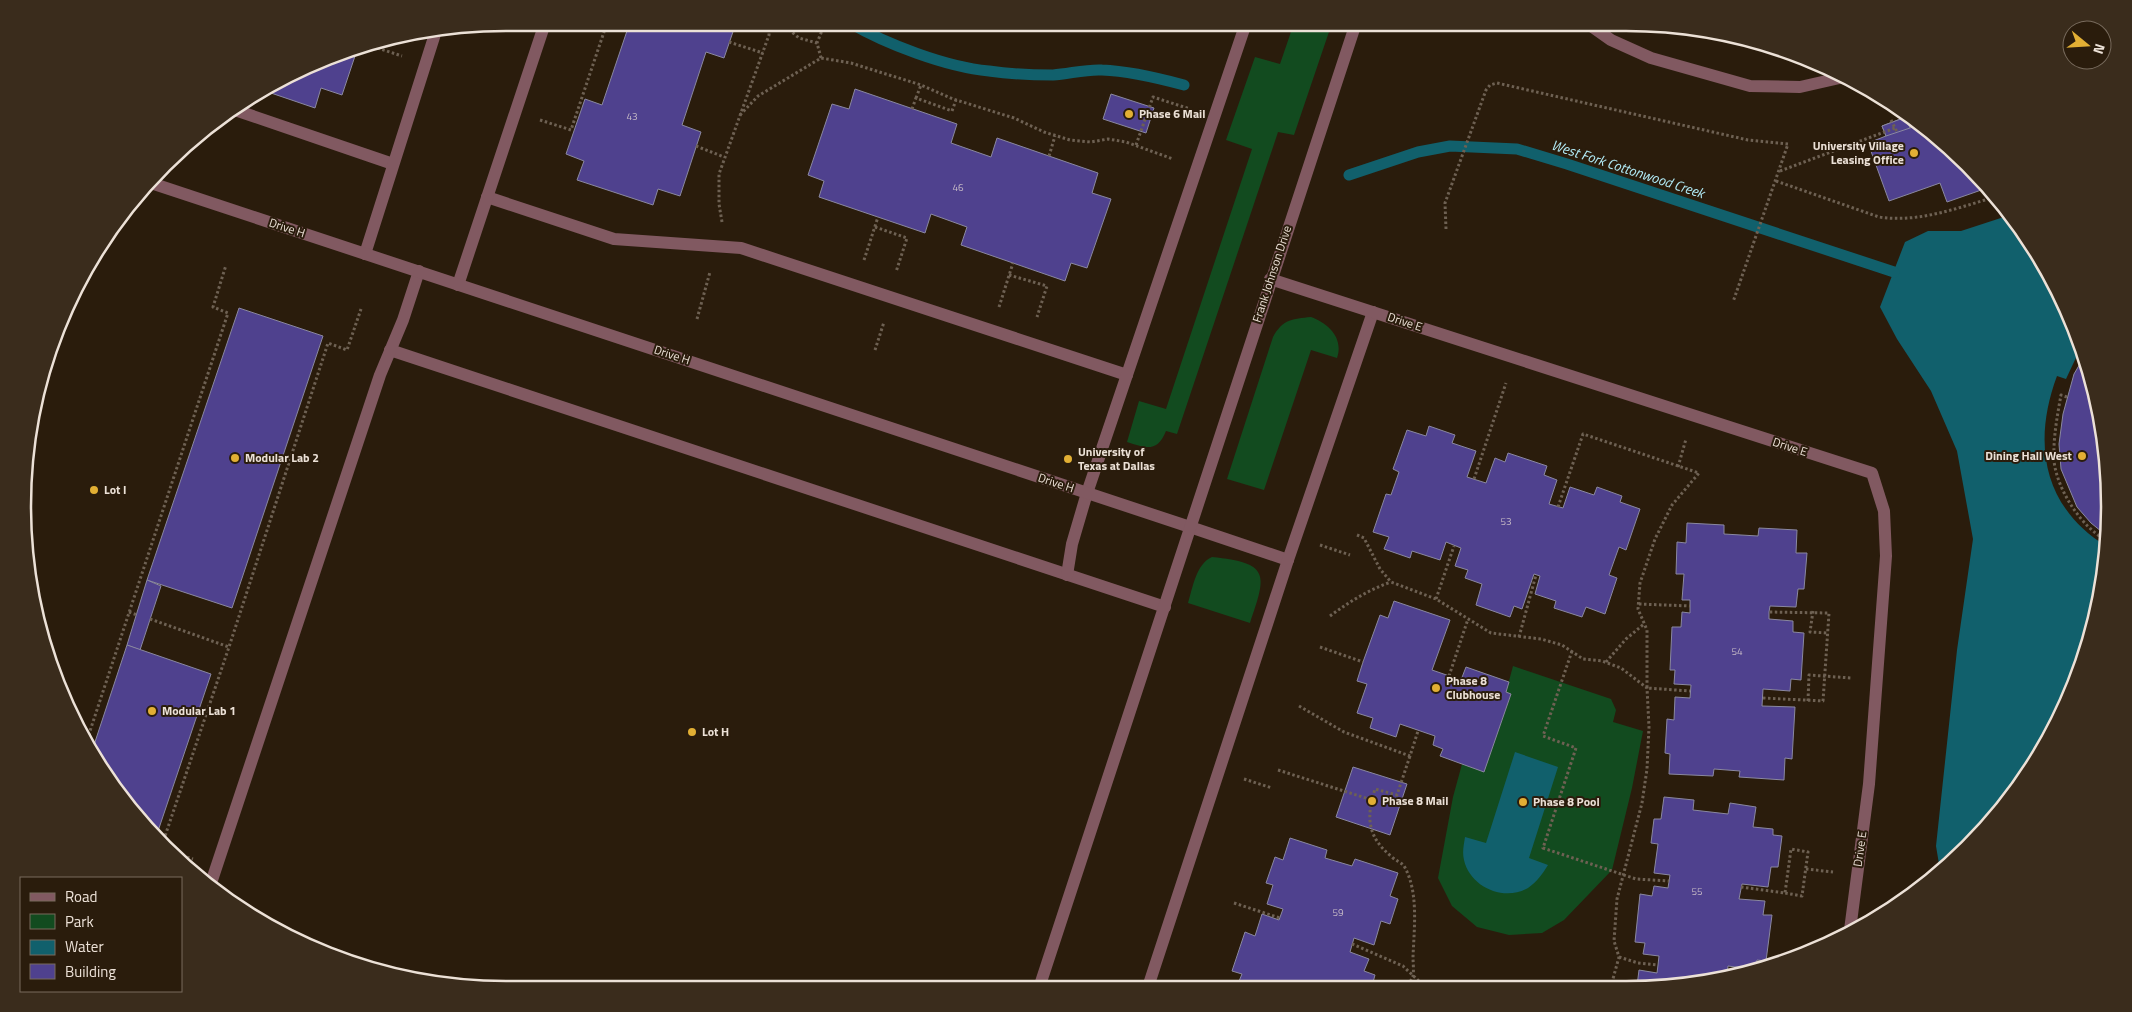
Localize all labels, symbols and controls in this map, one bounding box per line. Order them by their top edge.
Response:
north arrow [2062,20,2112,70]
text: N [2088,41,2111,57]
place label: Phase 6 Mail [1139,104,1205,123]
marker: Phase 6 Mail [1123,108,1135,120]
house number: 43 [626,109,638,124]
water label: West Fork Cottonwood Creek [1549,134,1709,204]
place label: University Village Leasing Office [1813,136,1904,169]
marker: University Village Leasing Office [1908,147,1920,159]
house number: 46 [952,180,964,195]
street label: Drive H [267,213,308,242]
street label: Frank Johnson Drive [1247,223,1296,325]
street label: Drive E [1385,307,1425,336]
street label: Drive H [652,340,693,369]
street label: Drive E [1770,432,1810,461]
place label: University of Texas at Dallas [1078,442,1155,475]
place label: Dining Hall West [1985,446,2073,465]
place label: Modular Lab 2 [245,448,319,467]
marker: Dining Hall West [2076,450,2088,462]
marker: Modular Lab 2 [229,452,241,464]
marker: University of Texas at Dallas [1062,453,1074,465]
street label: Drive H [1036,468,1077,497]
place label: Lot I [104,480,127,499]
marker: Lot I [88,484,100,496]
house number: 53 [1500,514,1512,529]
house number: 54 [1731,644,1743,659]
place label: Phase 8 Clubhouse [1446,671,1500,704]
marker: Phase 8 Clubhouse [1430,682,1442,694]
place label: Modular Lab 1 [162,701,236,720]
marker: Modular Lab 1 [146,705,158,717]
place label: Lot H [702,722,729,741]
marker: Lot H [686,726,698,738]
place label: Phase 8 Mail [1382,791,1448,810]
place label: Phase 8 Pool [1533,792,1600,811]
marker: Phase 8 Mail [1366,795,1378,807]
marker: Phase 8 Pool [1517,796,1529,808]
street label: Drive E [1848,830,1871,868]
legend [20,877,182,992]
house number: 55 [1691,884,1703,899]
text: Road [65,885,97,908]
house number: 59 [1332,905,1344,920]
text: Park [65,910,94,933]
text: Water [65,935,104,958]
text: Building [65,960,116,983]

